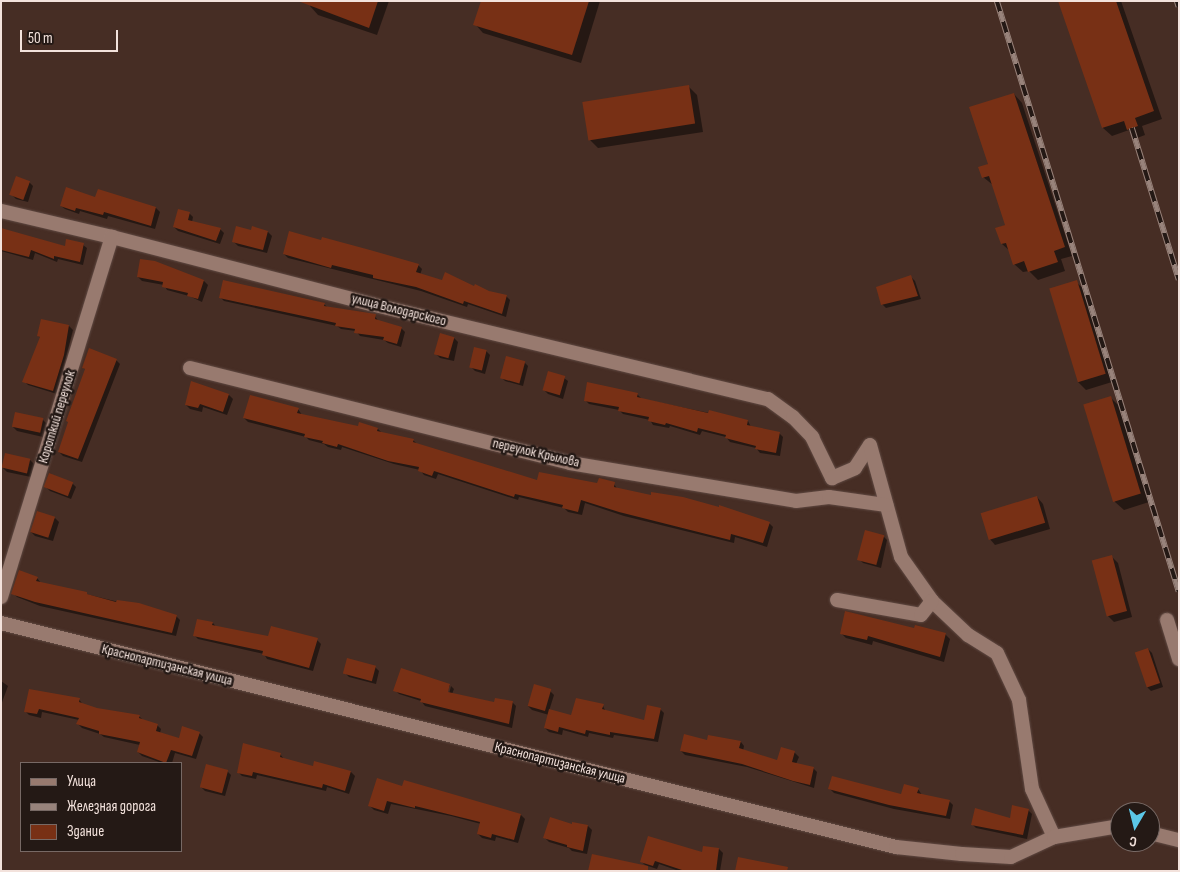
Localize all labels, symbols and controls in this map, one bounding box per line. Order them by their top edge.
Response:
scale bar [22,20,120,52]
text: 50 m [28,29,53,48]
street label: улица Володарского [350,290,448,330]
street label: Короткий переулок [35,369,79,465]
street label: переулок Крылова [491,435,581,471]
street label: Краснопартизанская улица [100,641,234,689]
street label: Краснопартизанская улица [493,739,627,787]
legend [20,762,182,852]
text: Улица [67,772,96,791]
text: Железная дорога [67,797,156,816]
north arrow [1110,802,1160,852]
text: Здание [67,822,104,841]
text: С [1128,832,1138,850]

